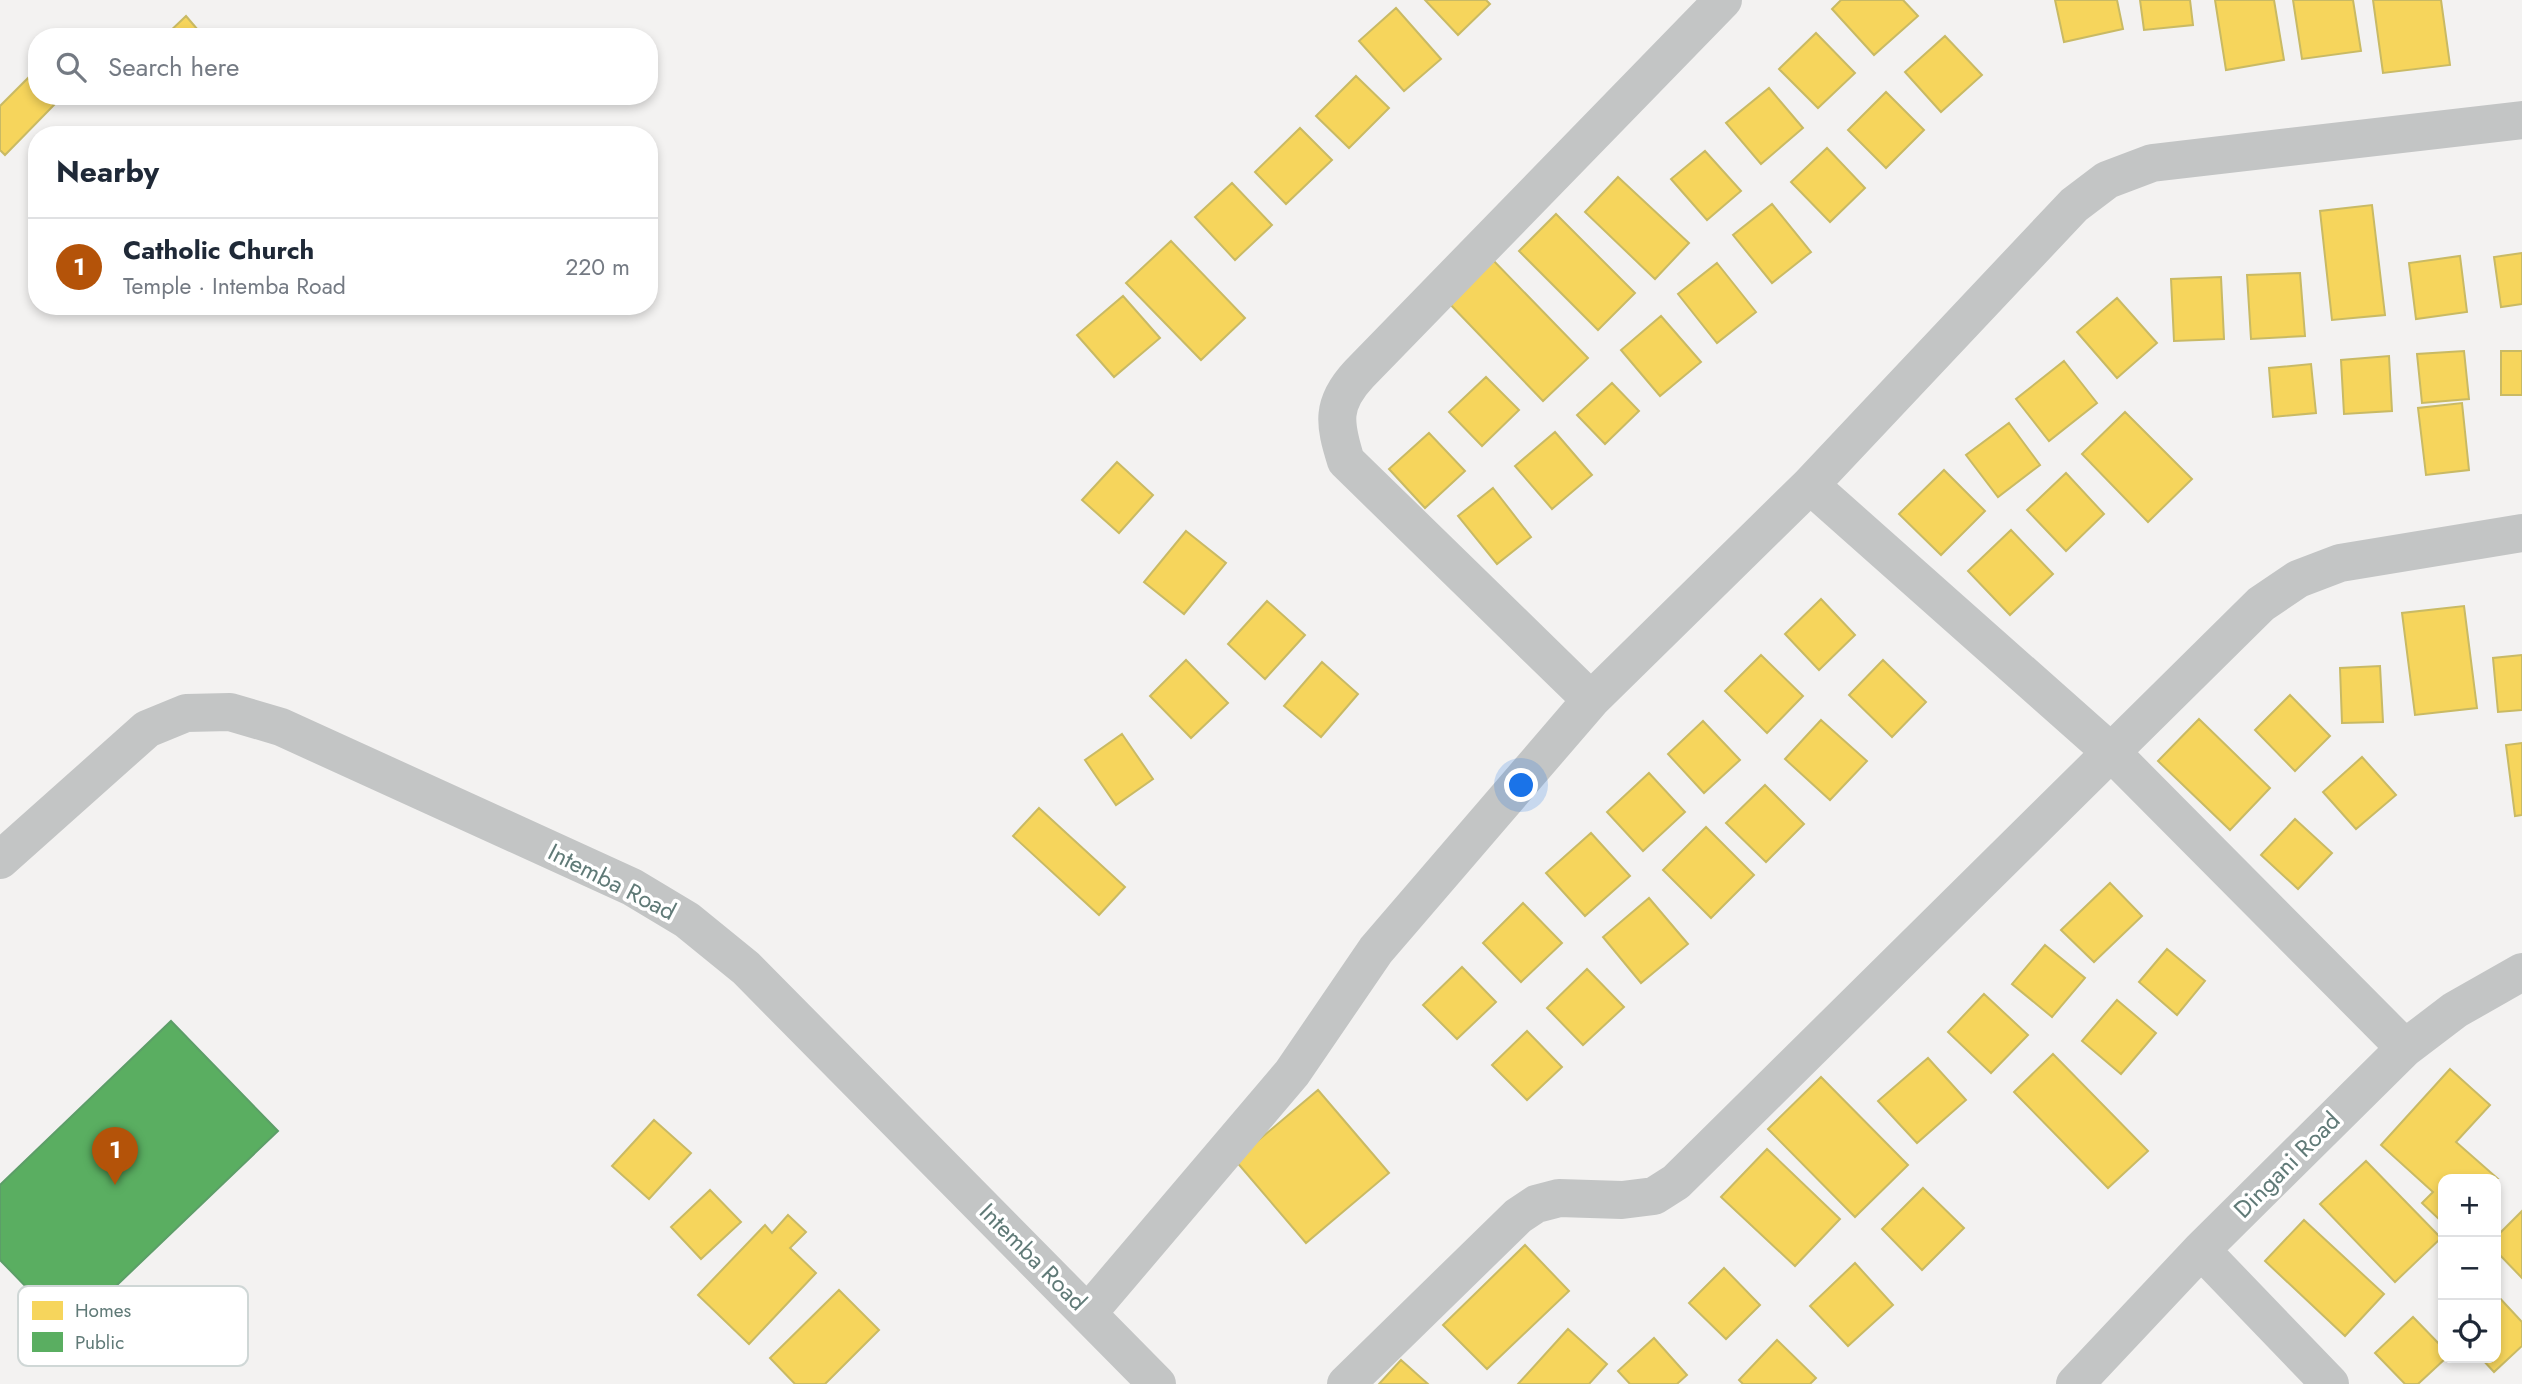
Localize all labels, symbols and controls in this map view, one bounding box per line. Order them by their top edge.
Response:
search box [28,28,658,105]
icon: search [52,48,90,86]
text: Search here [108,48,240,86]
text: Nearby [56,150,159,193]
text: Catholic Church [123,231,314,269]
text: 1 [73,250,85,284]
text: 220 m [565,250,630,284]
text: Temple · Intemba Road [123,269,346,303]
your location [1504,768,1538,802]
street label: Intemba Road [542,834,682,929]
street label: Dingani Road [2225,1103,2348,1226]
pin: 1 [92,1127,138,1185]
map controls [2438,1174,2501,1363]
button: + [2438,1174,2501,1237]
street label: Intemba Road [972,1195,1095,1318]
button: − [2438,1237,2501,1300]
legend [18,1286,248,1366]
text: Homes [75,1297,132,1324]
button: locate [2438,1300,2501,1363]
text: Public [75,1329,124,1356]

